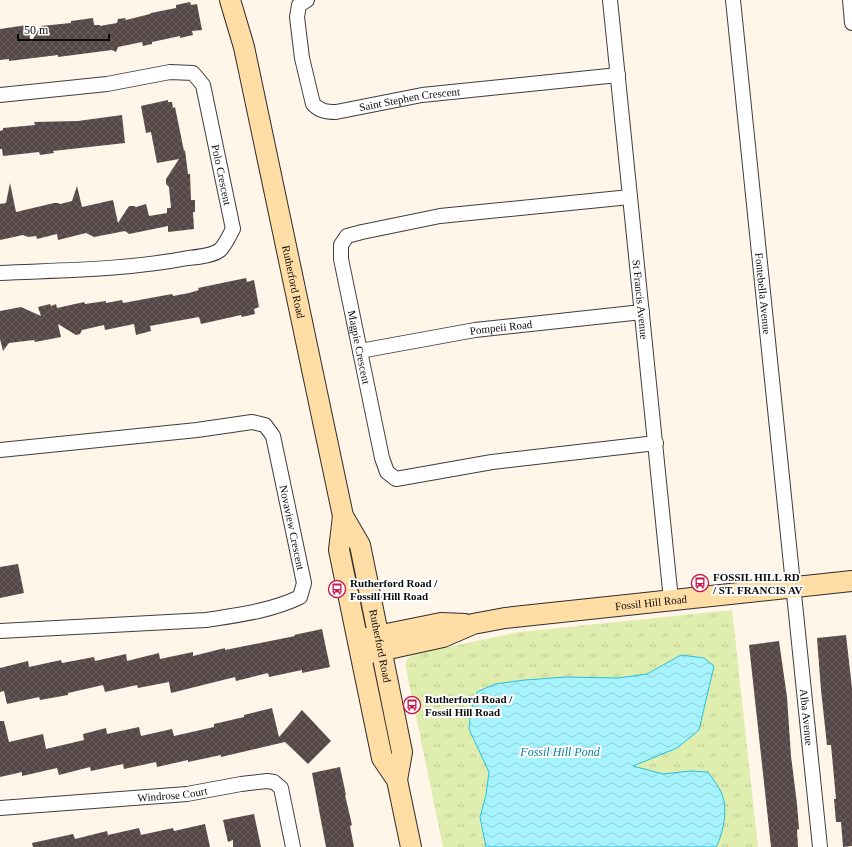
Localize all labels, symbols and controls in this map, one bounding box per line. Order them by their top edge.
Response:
scale bar [18,16,109,42]
text: 50 m [24,23,49,37]
street label: Saint Stephen Crescent [358,85,460,113]
street label: Polo Crescent [210,143,234,206]
street label: Rutherford Road [280,244,307,320]
street label: Fontebella Avenue [753,252,773,335]
street label: St Francis Avenue [630,259,650,340]
street label: Magpie Crescent [346,309,373,385]
street label: Pompeii Road [469,318,533,337]
street label: Novaview Crescent [277,484,307,571]
place label: FOSSIL HILL RD / ST. FRANCIS AV [712,571,803,596]
bus stop icon: FOSSIL HILL RD / ST. FRANCIS AV [690,573,710,593]
place label: Rutherford Road / Fossill Hill Road [350,577,438,602]
bus stop icon: Rutherford Road / Fossill Hill Road [327,579,347,599]
street label: Fossil Hill Road [614,593,688,612]
street label: Rutherford Road [367,608,394,684]
street label: Alba Avenue [798,688,816,746]
place label: Rutherford Road / Fossil Hill Road [425,693,513,718]
bus stop icon: Rutherford Road / Fossil Hill Road [402,695,422,715]
water label: Fossil Hill Pond [519,745,601,759]
street label: Windrose Court [137,784,208,804]

